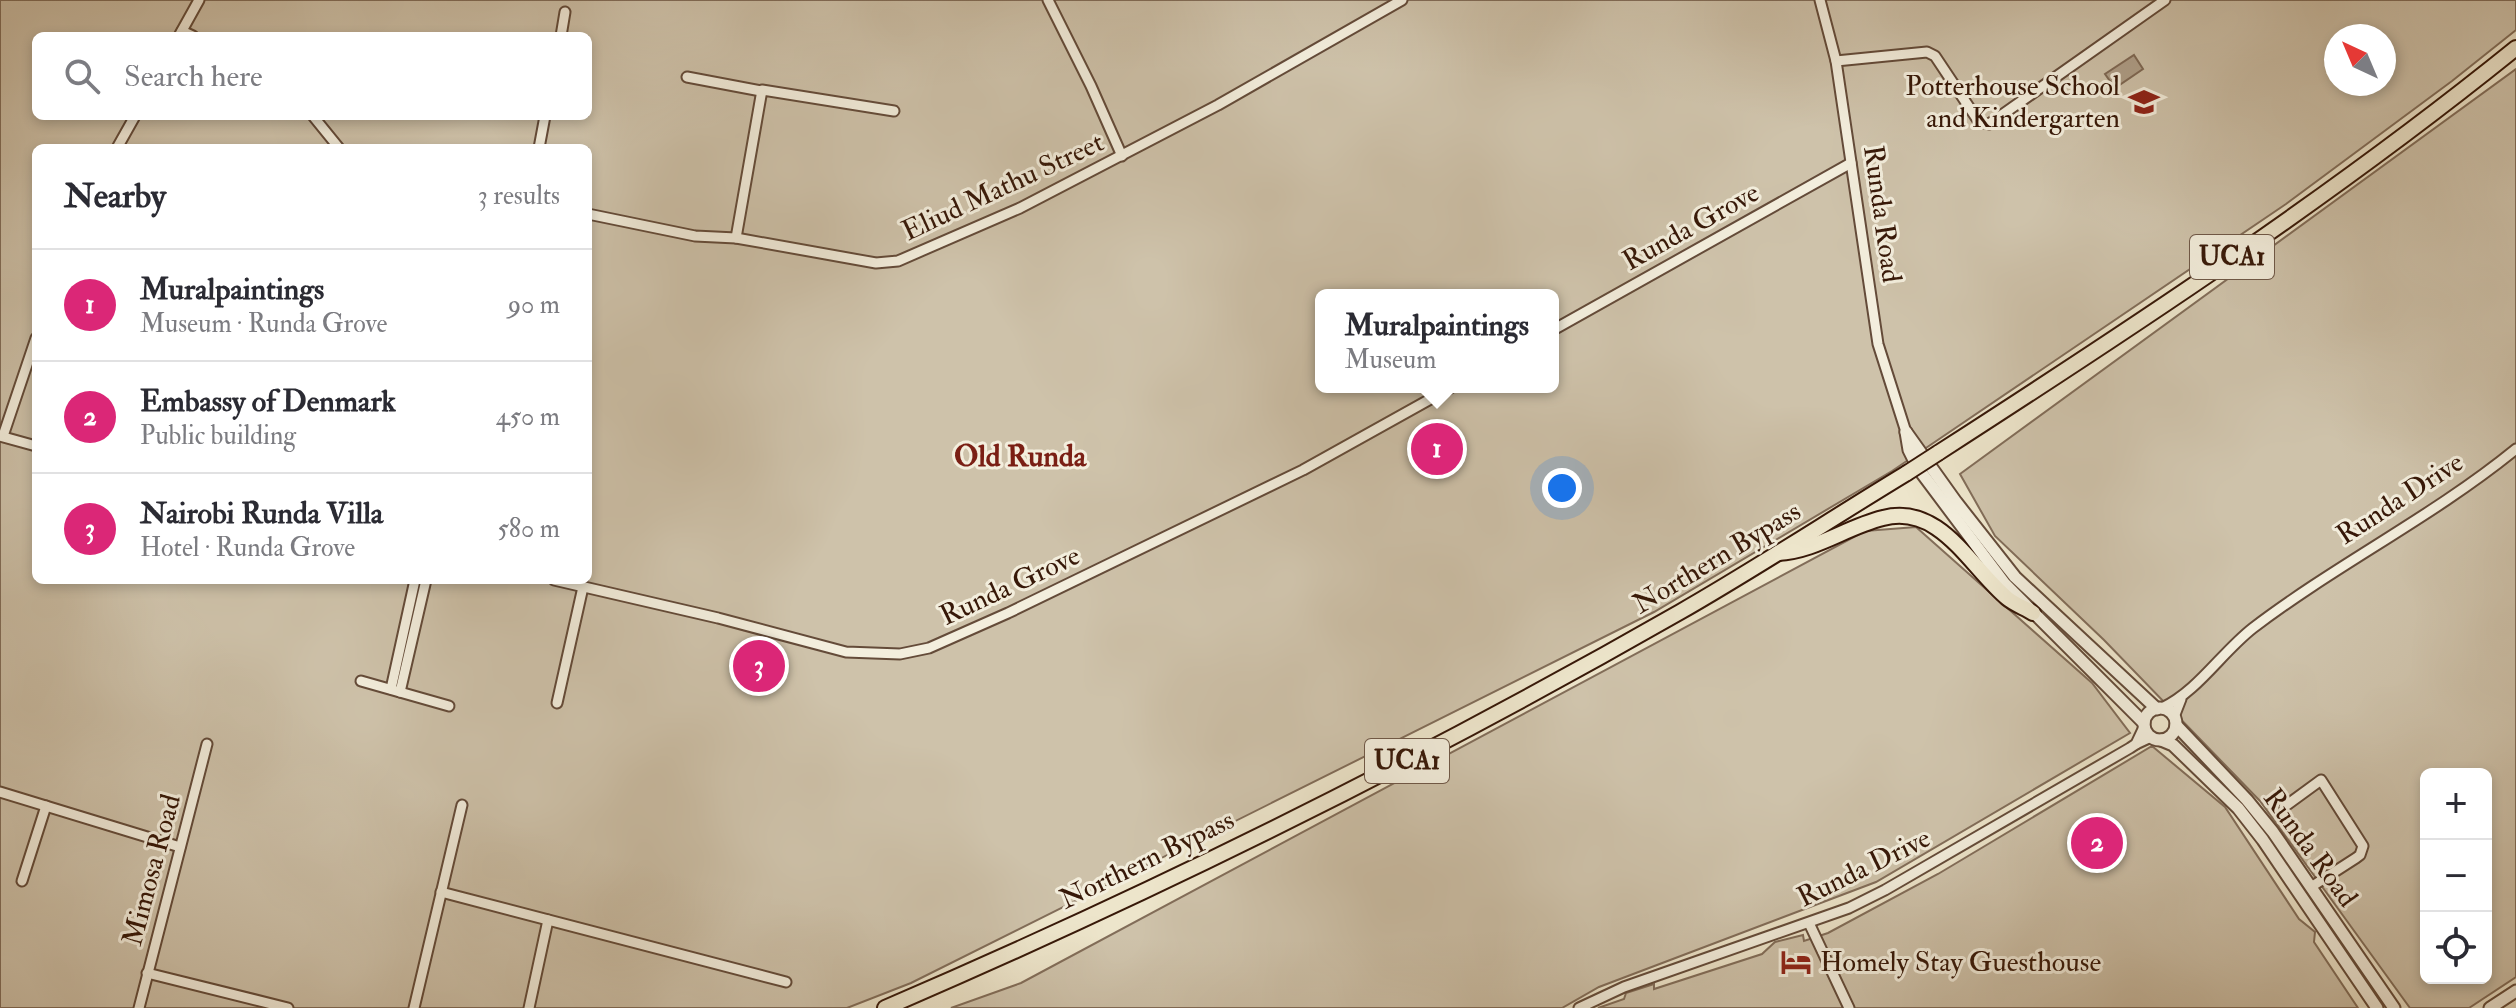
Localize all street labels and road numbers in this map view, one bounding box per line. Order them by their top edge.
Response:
street label: Eliud Mathu Street [896,125,1110,249]
street label: Runda Road [1855,143,1909,285]
street label: Runda Grove [1617,175,1766,279]
road number: UCA1 [2190,235,2274,279]
street label: Runda Drive [2330,445,2470,553]
street label: Northern Bypass [1627,494,1807,622]
street label: Runda Grove [934,538,1086,634]
road number: UCA1 [1365,739,1449,783]
street label: Runda Road [2255,782,2365,914]
street label: Mimosa Road [115,790,189,949]
street label: Northern Bypass [1054,803,1240,917]
street label: Runda Drive [1792,821,1937,915]

